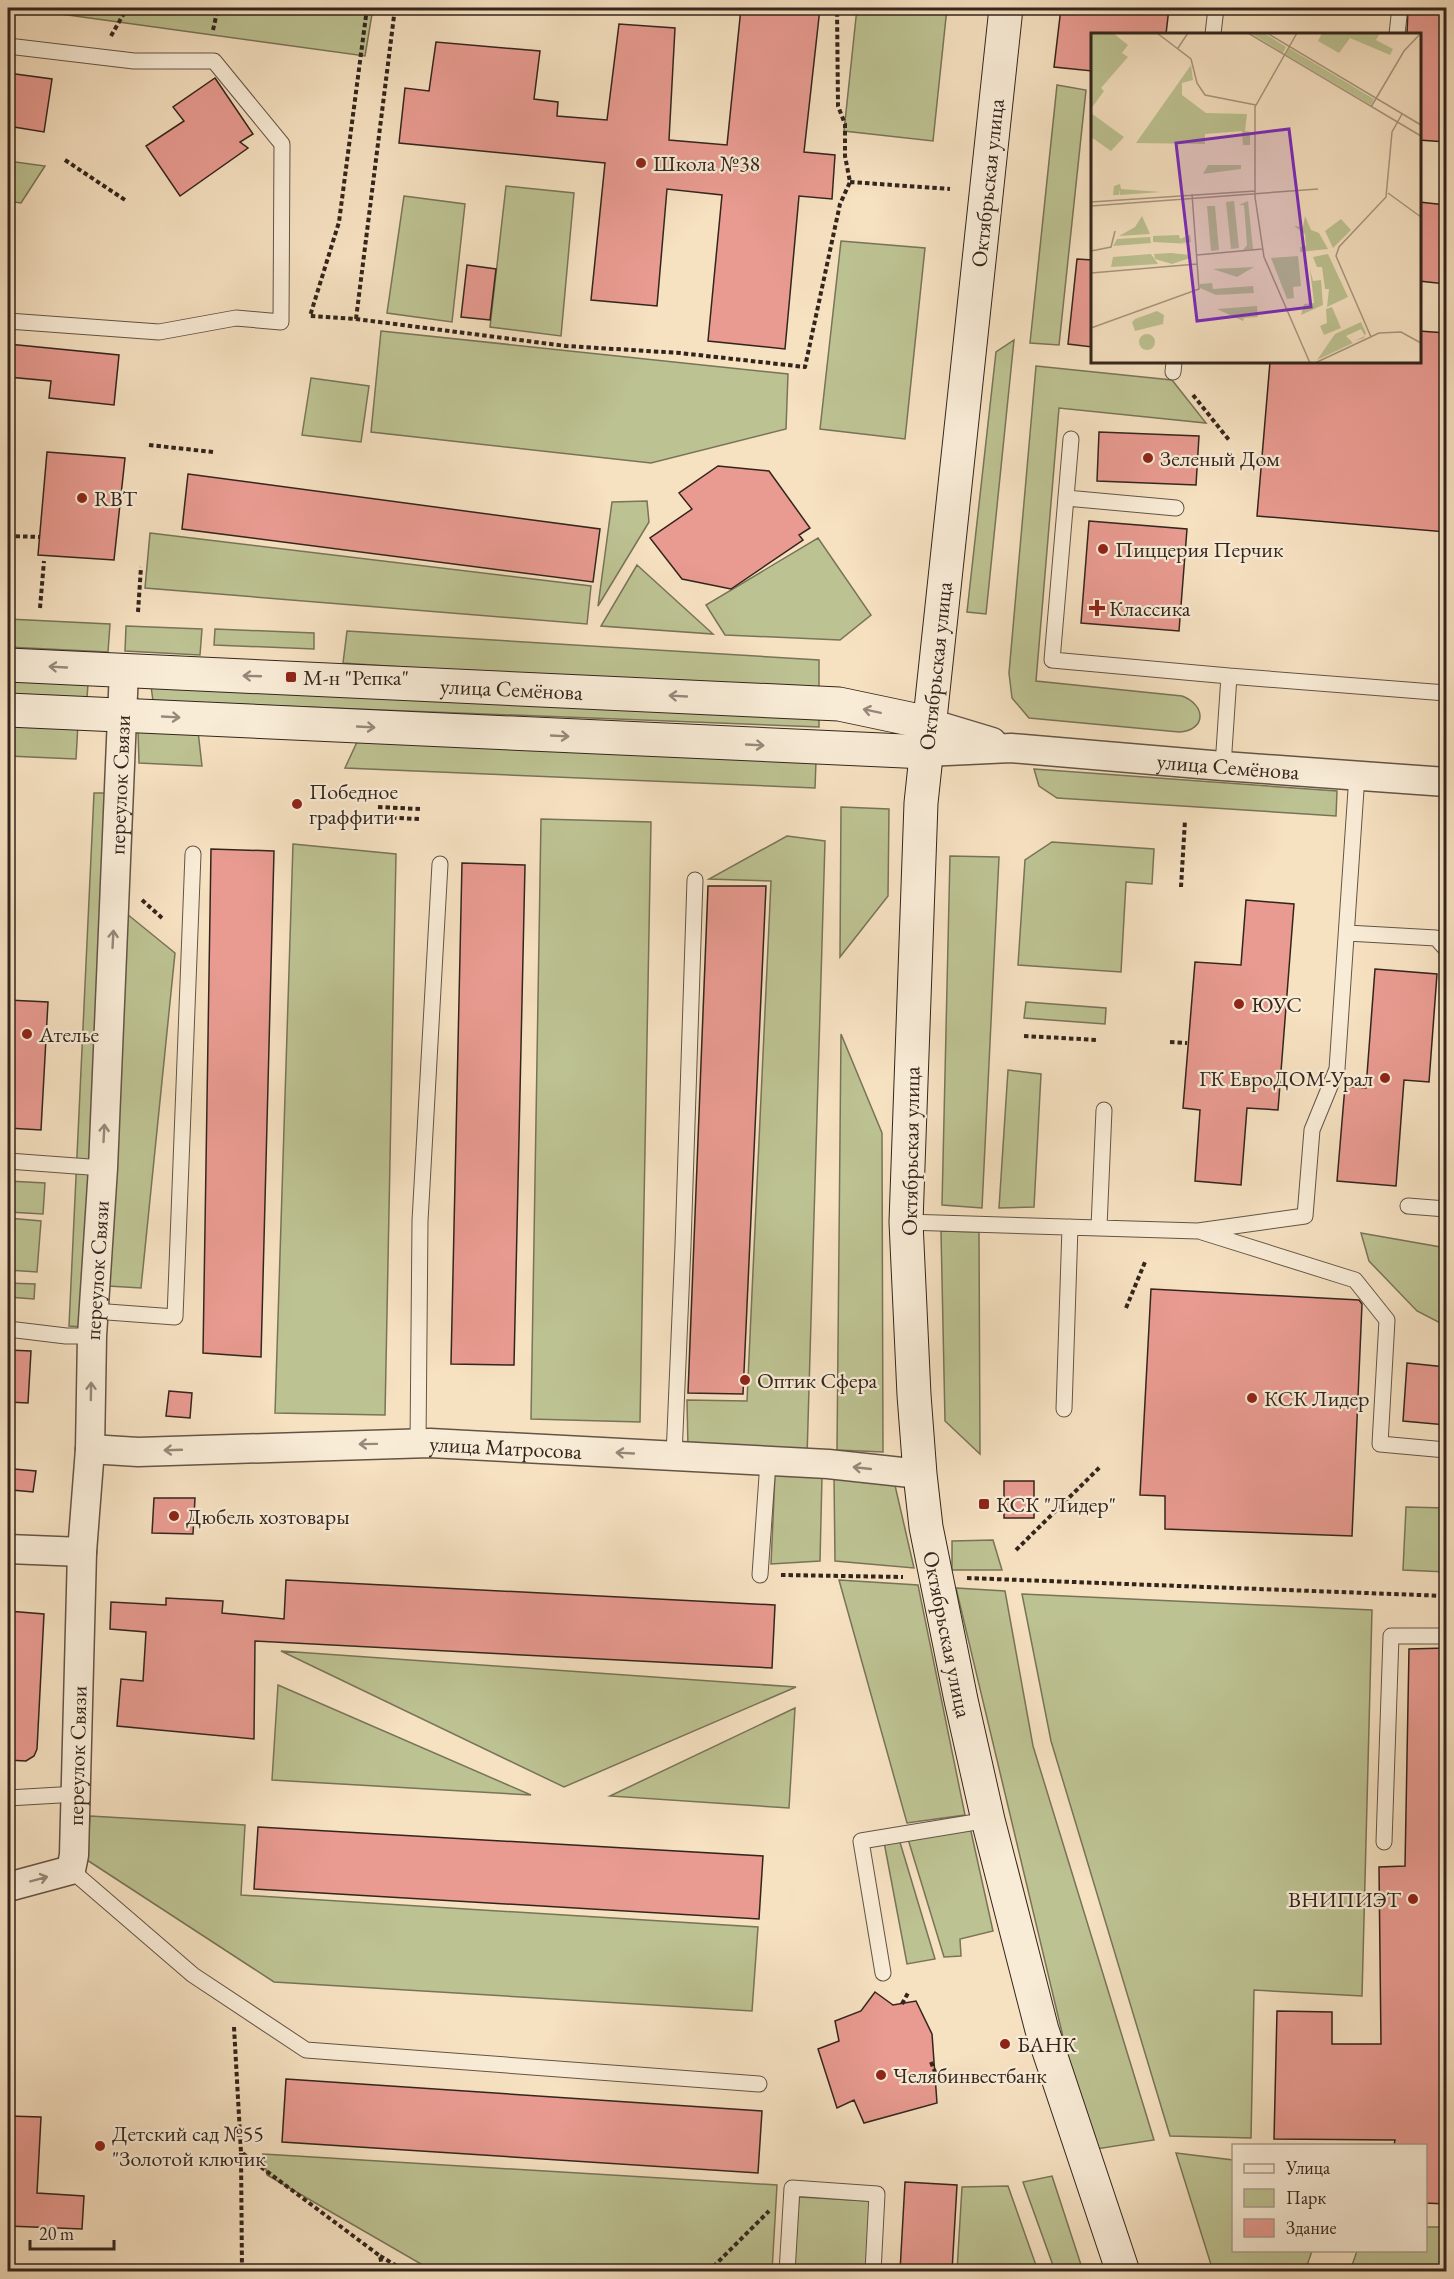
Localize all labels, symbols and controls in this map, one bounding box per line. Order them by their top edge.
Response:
inset map [1091,33,1421,363]
street label: Октябрьская улица [964,97,1011,269]
place label: Школа №38 [653,149,760,178]
marker: Школа №38 [634,156,648,170]
place label: Зеленый Дом [1160,444,1280,473]
marker: Зеленый Дом [1141,451,1155,465]
place label: RBT [94,484,137,513]
marker: RBT [75,491,89,505]
place label: Пиццерия Перчик [1115,535,1284,564]
marker: Пиццерия Перчик [1096,542,1110,556]
street label: Октябрьская улица [912,580,959,752]
place label: Классика [1109,594,1191,623]
marker: Классика [1090,601,1104,615]
one-way arrow [48,662,68,673]
place label: М-н "Репка" [303,663,409,692]
one-way arrow [243,670,263,681]
marker: М-н "Репка" [284,670,298,684]
street label: улица Семёнова [439,671,584,707]
one-way arrow [668,691,688,702]
one-way arrow [863,705,882,716]
one-way arrow [160,712,180,723]
street label: переулок Связи [102,714,137,855]
one-way arrow [355,721,375,732]
one-way arrow [550,730,570,741]
one-way arrow [745,739,765,750]
street label: улица Семёнова [1156,746,1301,786]
place label: Победное граффити [309,777,398,831]
marker: Победное граффити [290,797,304,811]
one-way arrow [108,929,119,949]
place label: ЮУС [1251,990,1302,1019]
marker: ЮУС [1232,997,1246,1011]
place label: Ателье [38,1020,100,1049]
marker: Ателье [20,1027,34,1041]
place label: ГК ЕвроДОМ-Урал [1199,1064,1373,1093]
street label: Октябрьская улица [895,1066,926,1236]
marker: ГК ЕвроДОМ-Урал [1378,1071,1392,1085]
one-way arrow [99,1124,110,1144]
street label: переулок Связи [78,1199,116,1341]
place label: Оптик Сфера [757,1366,877,1395]
marker: Оптик Сфера [738,1373,752,1387]
one-way arrow [85,1381,97,1401]
place label: КСК Лидер [1264,1384,1369,1413]
marker: КСК Лидер [1245,1391,1259,1405]
street label: улица Матросова [429,1429,583,1466]
one-way arrow [358,1438,378,1450]
one-way arrow [163,1445,183,1456]
one-way arrow [616,1448,636,1459]
one-way arrow [852,1462,872,1473]
place label: КСК "Лидер" [996,1490,1116,1519]
marker: КСК "Лидер" [977,1497,991,1511]
place label: Дюбель хозтовары [186,1502,350,1531]
marker: Дюбель хозтовары [167,1509,181,1523]
street label: Октябрьская улица [916,1548,979,1721]
street label: переулок Связи [61,1685,93,1826]
one-way arrow [29,1873,48,1884]
place label: ВНИПИЭТ [1288,1885,1401,1914]
marker: ВНИПИЭТ [1406,1892,1420,1906]
place label: БАНК [1017,2030,1077,2059]
marker: БАНК [998,2037,1012,2051]
place label: Челябинвестбанк [893,2061,1047,2090]
marker: Челябинвестбанк [874,2068,888,2082]
place label: Детский сад №55 "Золотой ключик [112,2119,266,2173]
marker: Детский сад №55 "Золотой ключик [93,2139,107,2153]
legend [1232,2144,1427,2252]
text: Улица [1285,2156,1331,2179]
text: Парк [1286,2186,1326,2209]
scale bar [30,2213,114,2251]
text: Здание [1286,2216,1336,2239]
text: 20 m [39,2222,74,2245]

